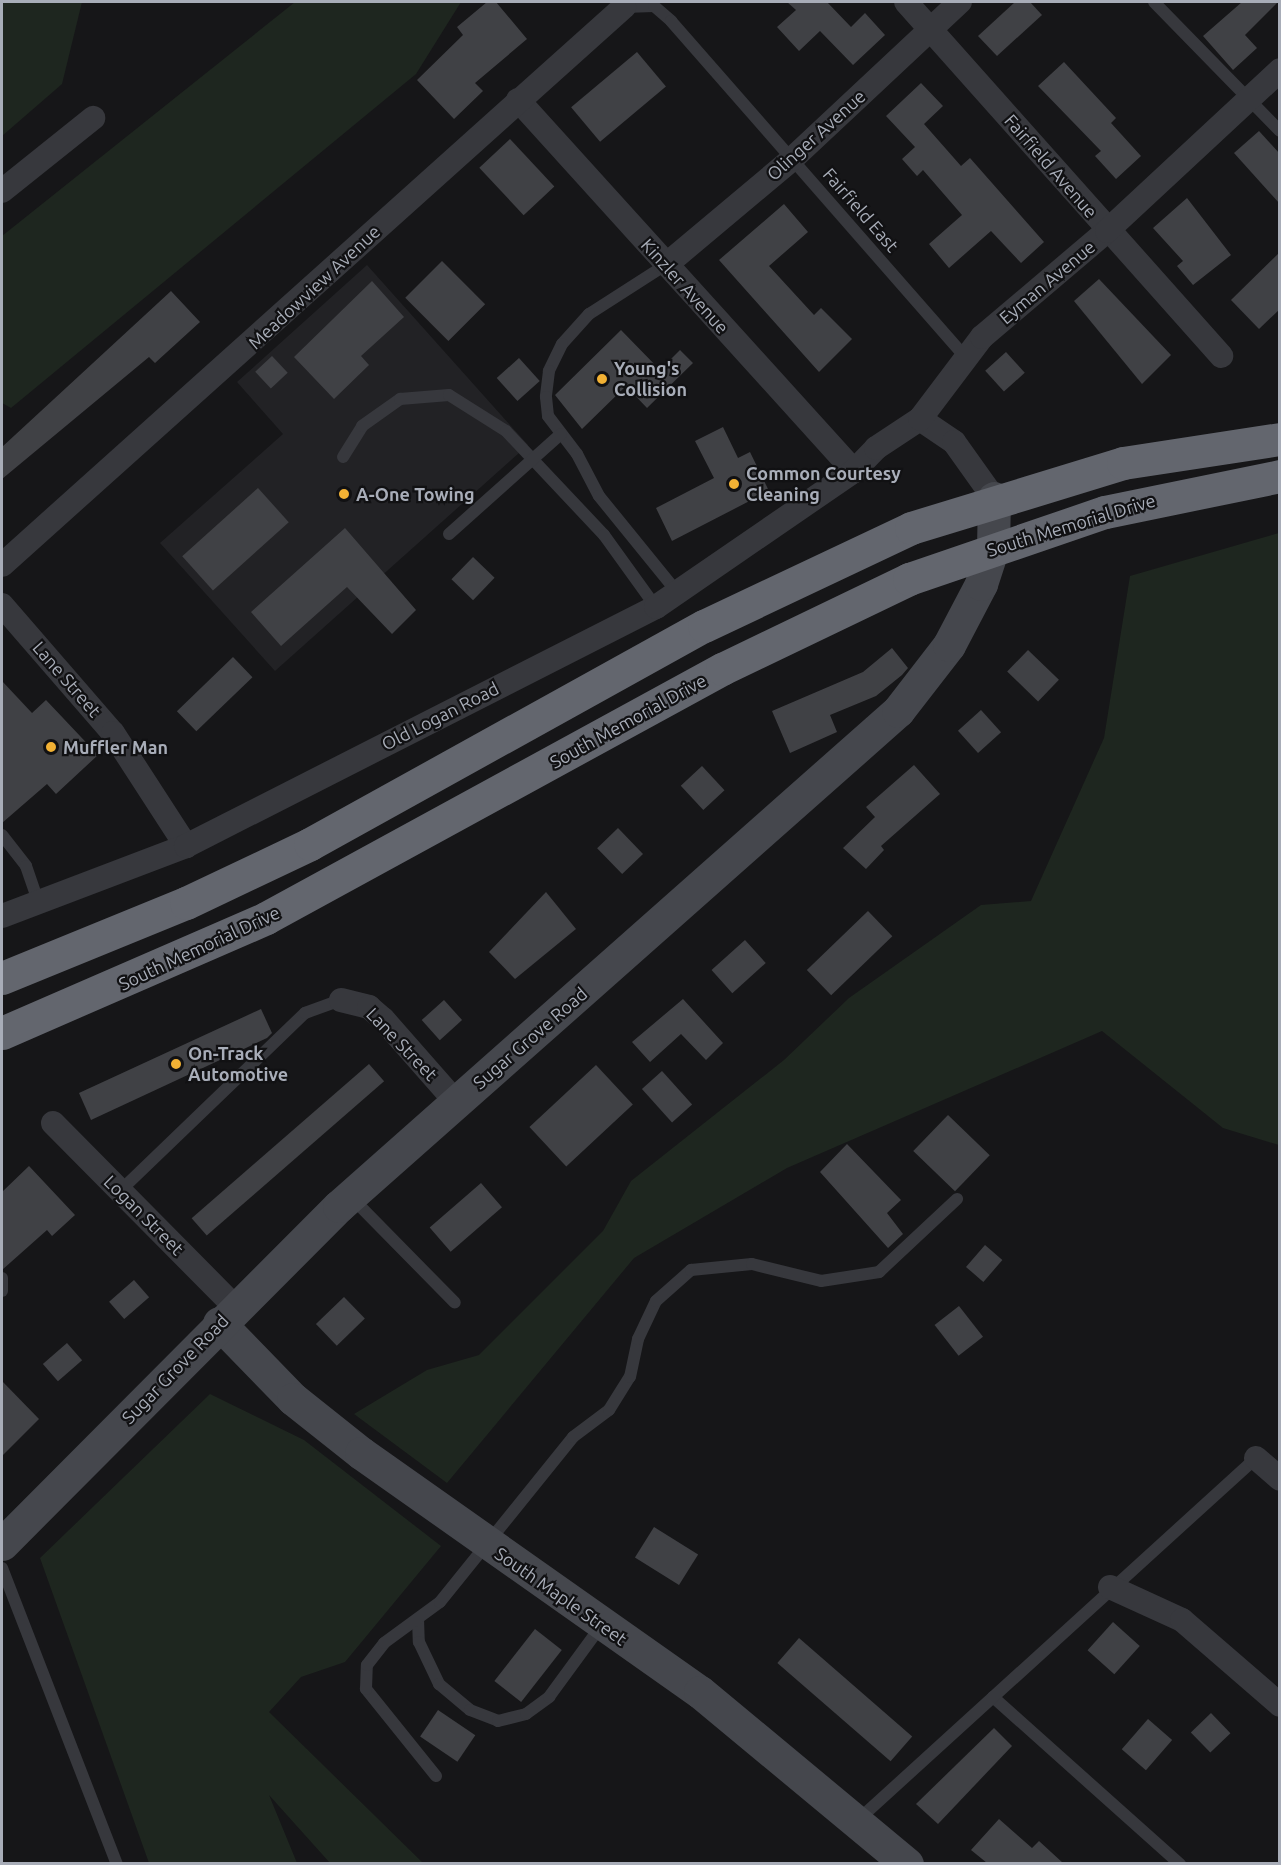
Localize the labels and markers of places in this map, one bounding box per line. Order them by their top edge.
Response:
place label: Young's Collision [614,358,687,400]
marker: Young's Collision [595,372,609,386]
place label: Common Courtesy Cleaning [746,463,901,506]
marker: Common Courtesy Cleaning [727,477,741,491]
place label: A-One Towing [356,483,475,505]
marker: A-One Towing [337,487,351,501]
place label: Muffler Man [63,736,168,758]
marker: Muffler Man [44,740,58,754]
place label: On-Track Automotive [188,1043,288,1086]
marker: On-Track Automotive [169,1057,183,1071]

